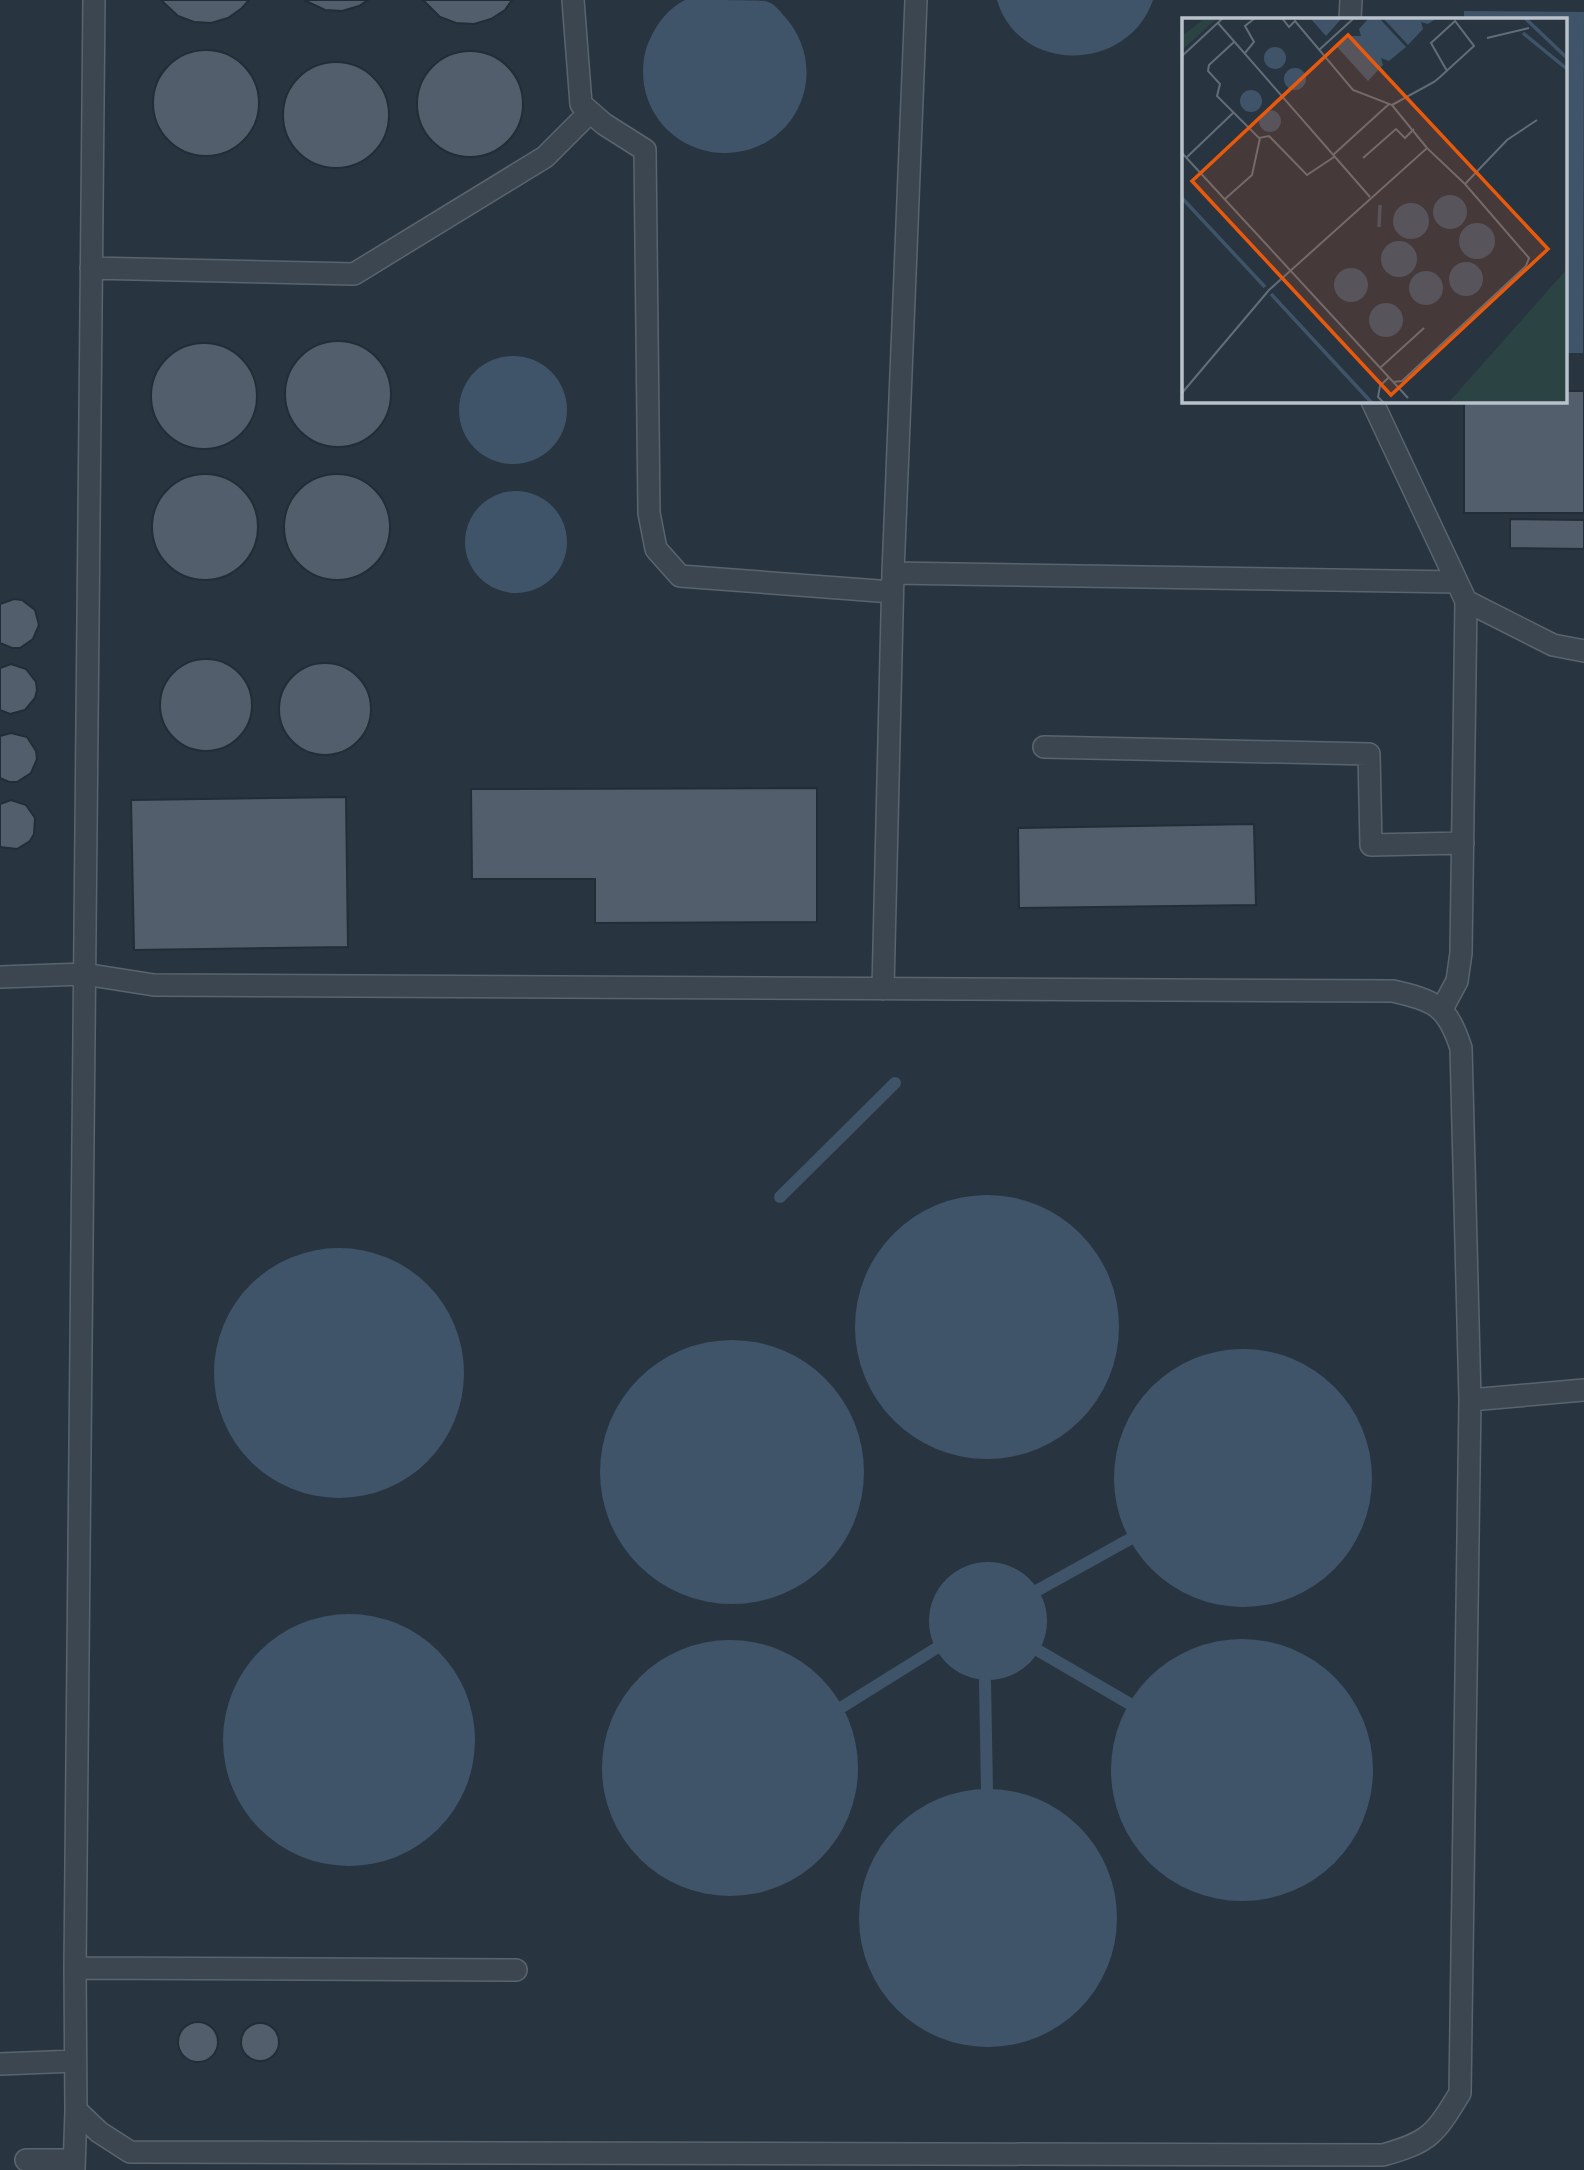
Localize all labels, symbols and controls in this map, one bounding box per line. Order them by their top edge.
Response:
inset map [1182,18,1566,402]

